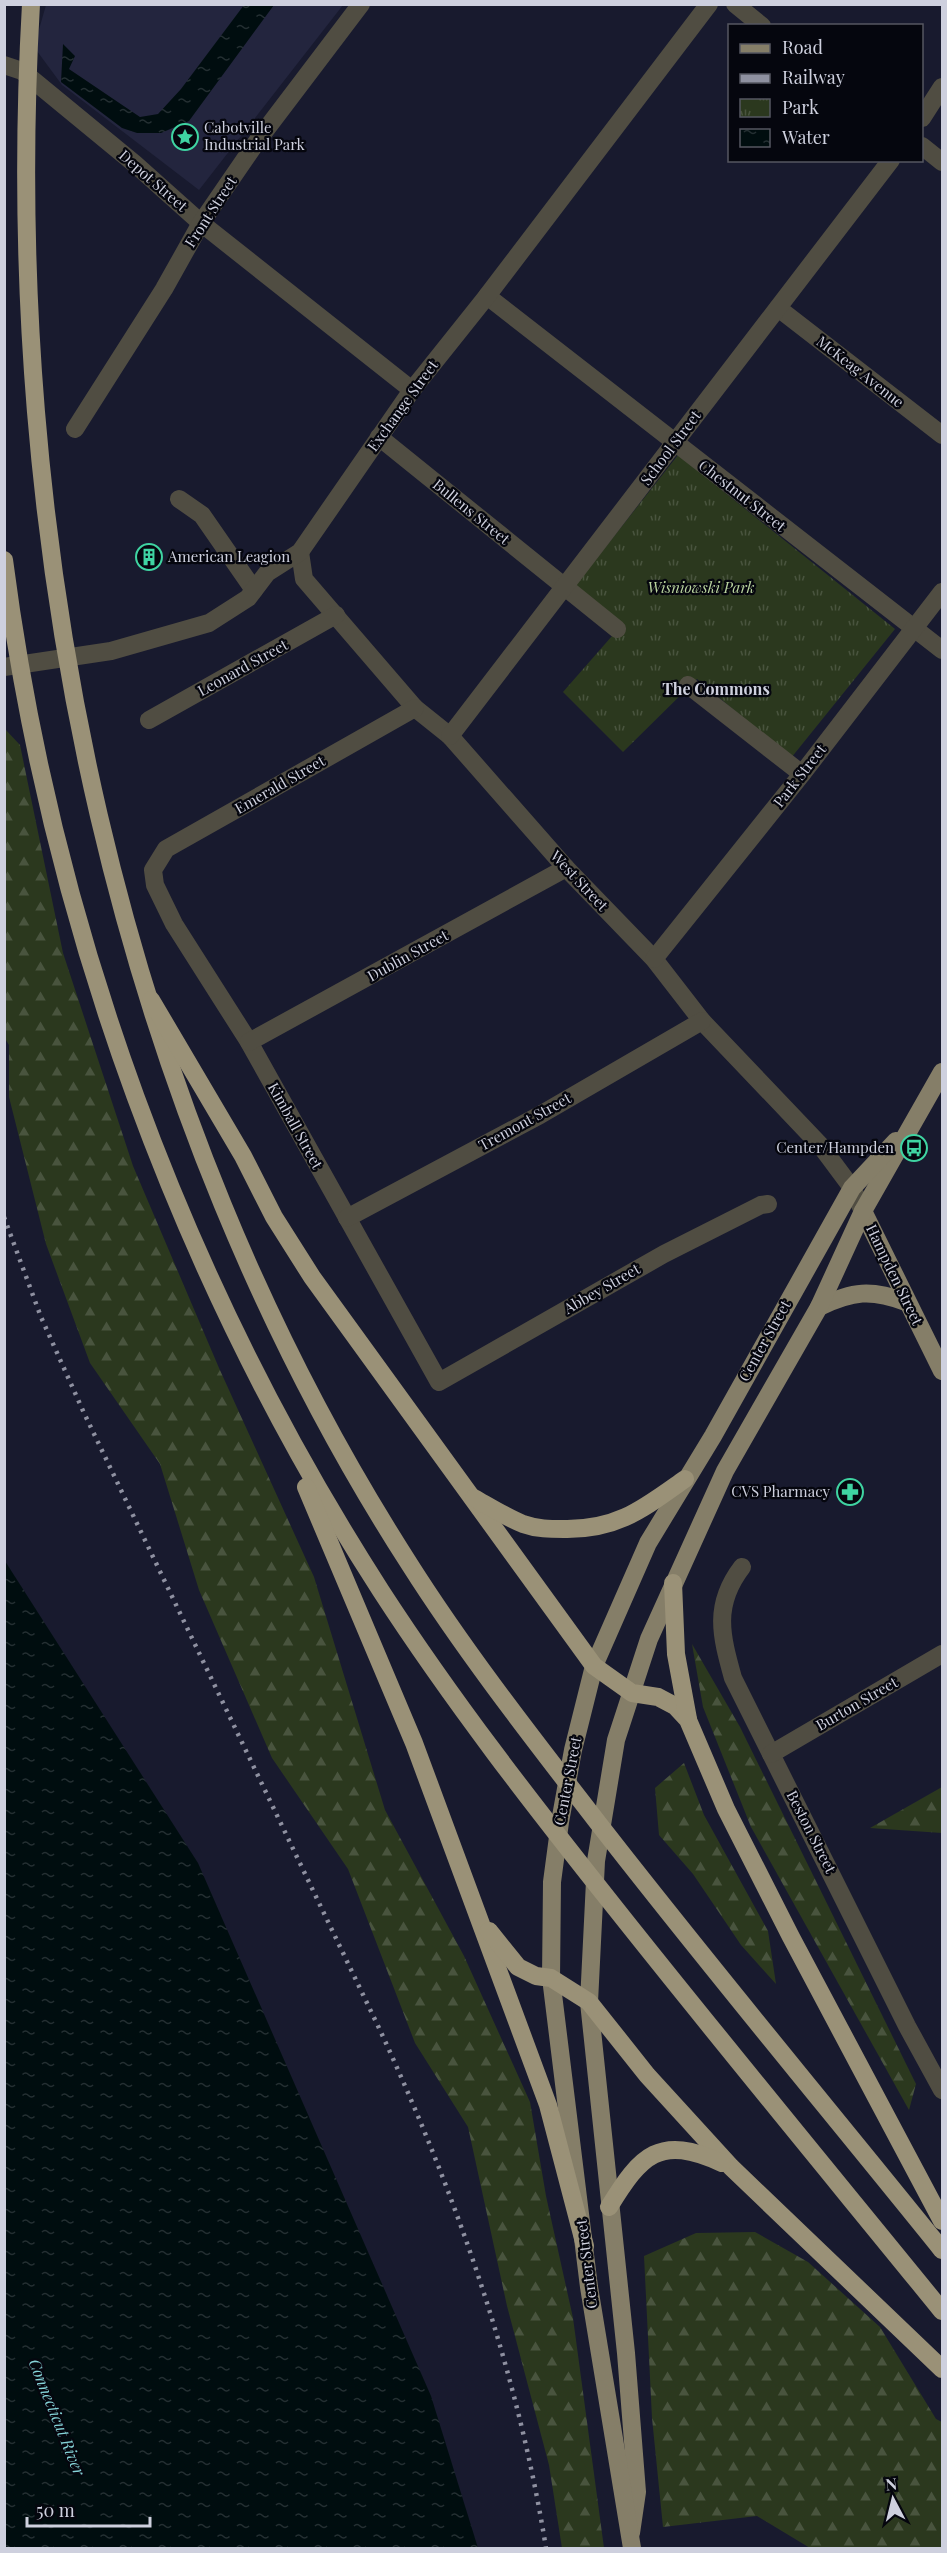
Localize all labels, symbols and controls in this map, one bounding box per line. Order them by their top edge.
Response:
legend [728,24,923,162]
text: Road [782,35,823,59]
text: Railway [782,65,845,89]
text: Park [782,95,819,119]
place label: Cabotville Industrial Park [204,117,306,154]
place icon: Cabotville Industrial Park [170,122,200,152]
text: Water [781,125,830,149]
street label: Depot Street [115,145,193,216]
street label: Front Street [180,171,241,251]
street label: McKeag Avenue [813,331,908,412]
street label: Exchange Street [362,355,443,455]
street label: School Street [635,405,705,489]
street label: Chestnut Street [695,455,791,536]
street label: Bullens Street [429,474,515,549]
building icon: American Leagion [134,542,164,572]
place label: American Leagion [167,546,290,566]
park label: Wisniowski Park [647,577,755,597]
street label: Leonard Street [194,634,292,700]
district label: The Commons [662,678,770,699]
street label: Park Street [768,739,830,811]
street label: Emerald Street [231,750,329,818]
street label: West Street [546,845,613,915]
street label: Dublin Street [364,924,452,986]
street label: Kimball Street [264,1079,328,1173]
street label: Tremont Street [475,1087,575,1155]
bus stop icon: Center/Hampden [899,1133,929,1163]
place label: Center/Hampden [776,1137,894,1157]
street label: Hampden Street [862,1221,928,1329]
street label: Abbey Street [559,1258,644,1319]
street label: Center Street [734,1296,795,1385]
pharmacy icon: CVS Pharmacy [835,1477,865,1507]
place label: CVS Pharmacy [731,1481,830,1501]
street label: Burton Street [812,1671,902,1735]
street label: Center Street [549,1734,586,1827]
street label: Beston Street [783,1787,842,1877]
street label: Center Street [571,2217,601,2310]
water label: Connecticut River [24,2355,91,2479]
north arrow [863,2469,923,2529]
text: N [884,2472,899,2495]
scale bar [27,2490,150,2528]
text: 50 m [36,2498,75,2522]

